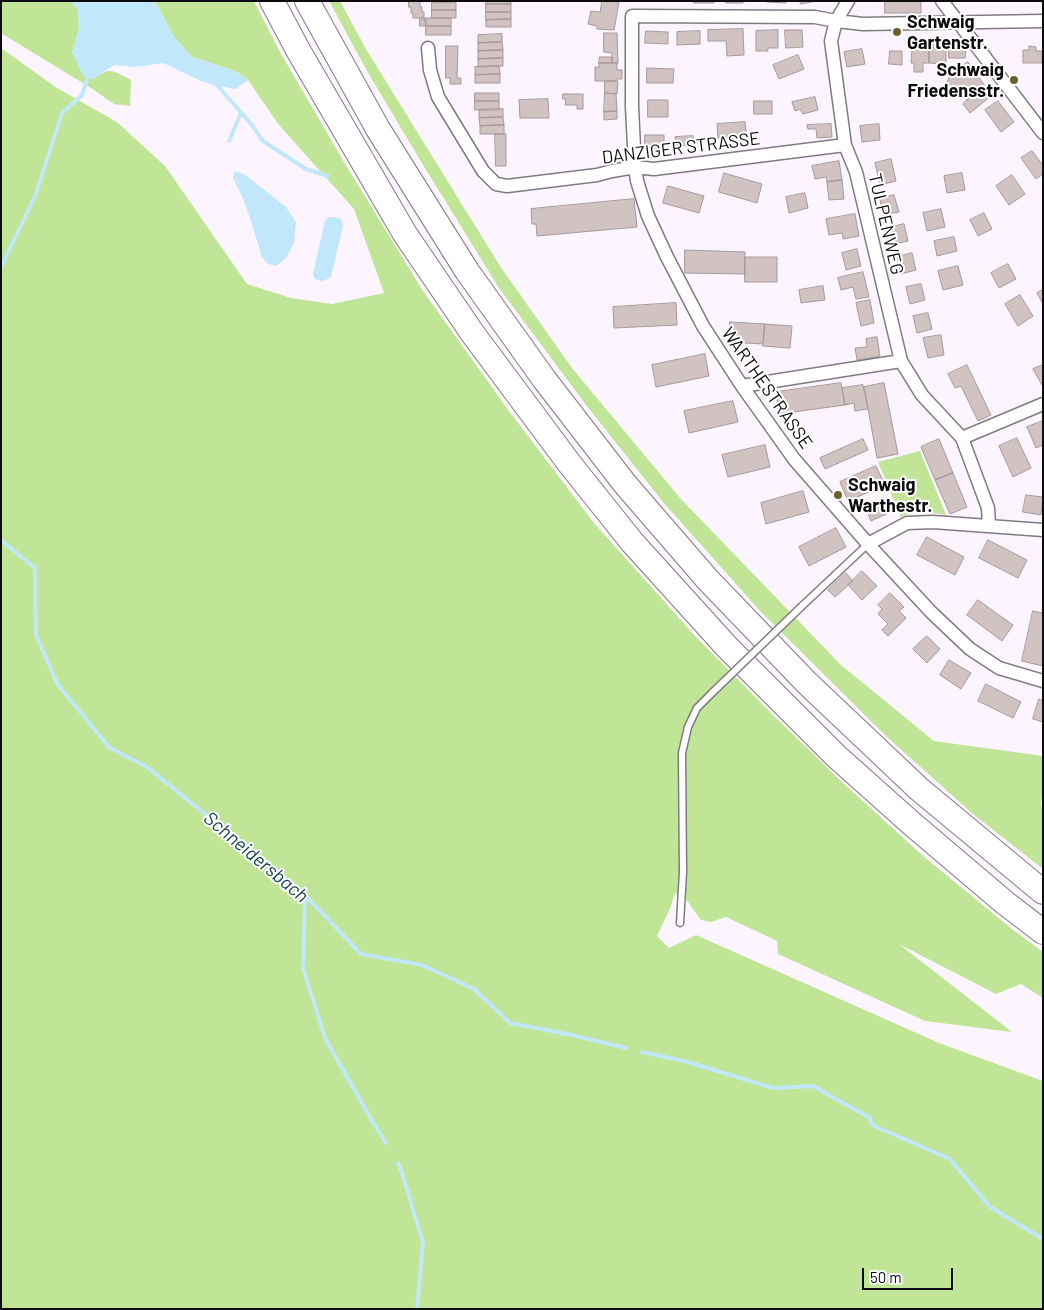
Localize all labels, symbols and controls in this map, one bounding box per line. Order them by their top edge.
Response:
place label: Schwaig Gartenstr. [907,11,988,54]
marker: Schwaig Gartenstr. [891,26,903,38]
place label: Schwaig Friedensstr. [907,59,1004,102]
marker: Schwaig Friedensstr. [1008,74,1020,86]
street label: DANZIGER STRASSE [601,128,761,168]
street label: TULPENWEG [864,171,908,277]
street label: WARTHESTRASSE [717,323,817,453]
place label: Schwaig Warthestr. [848,474,932,516]
marker: Schwaig Warthestr. [832,489,844,501]
water label: Schneidersbach [199,807,313,907]
scale bar [864,1258,955,1290]
text: 50 m [870,1268,902,1286]

